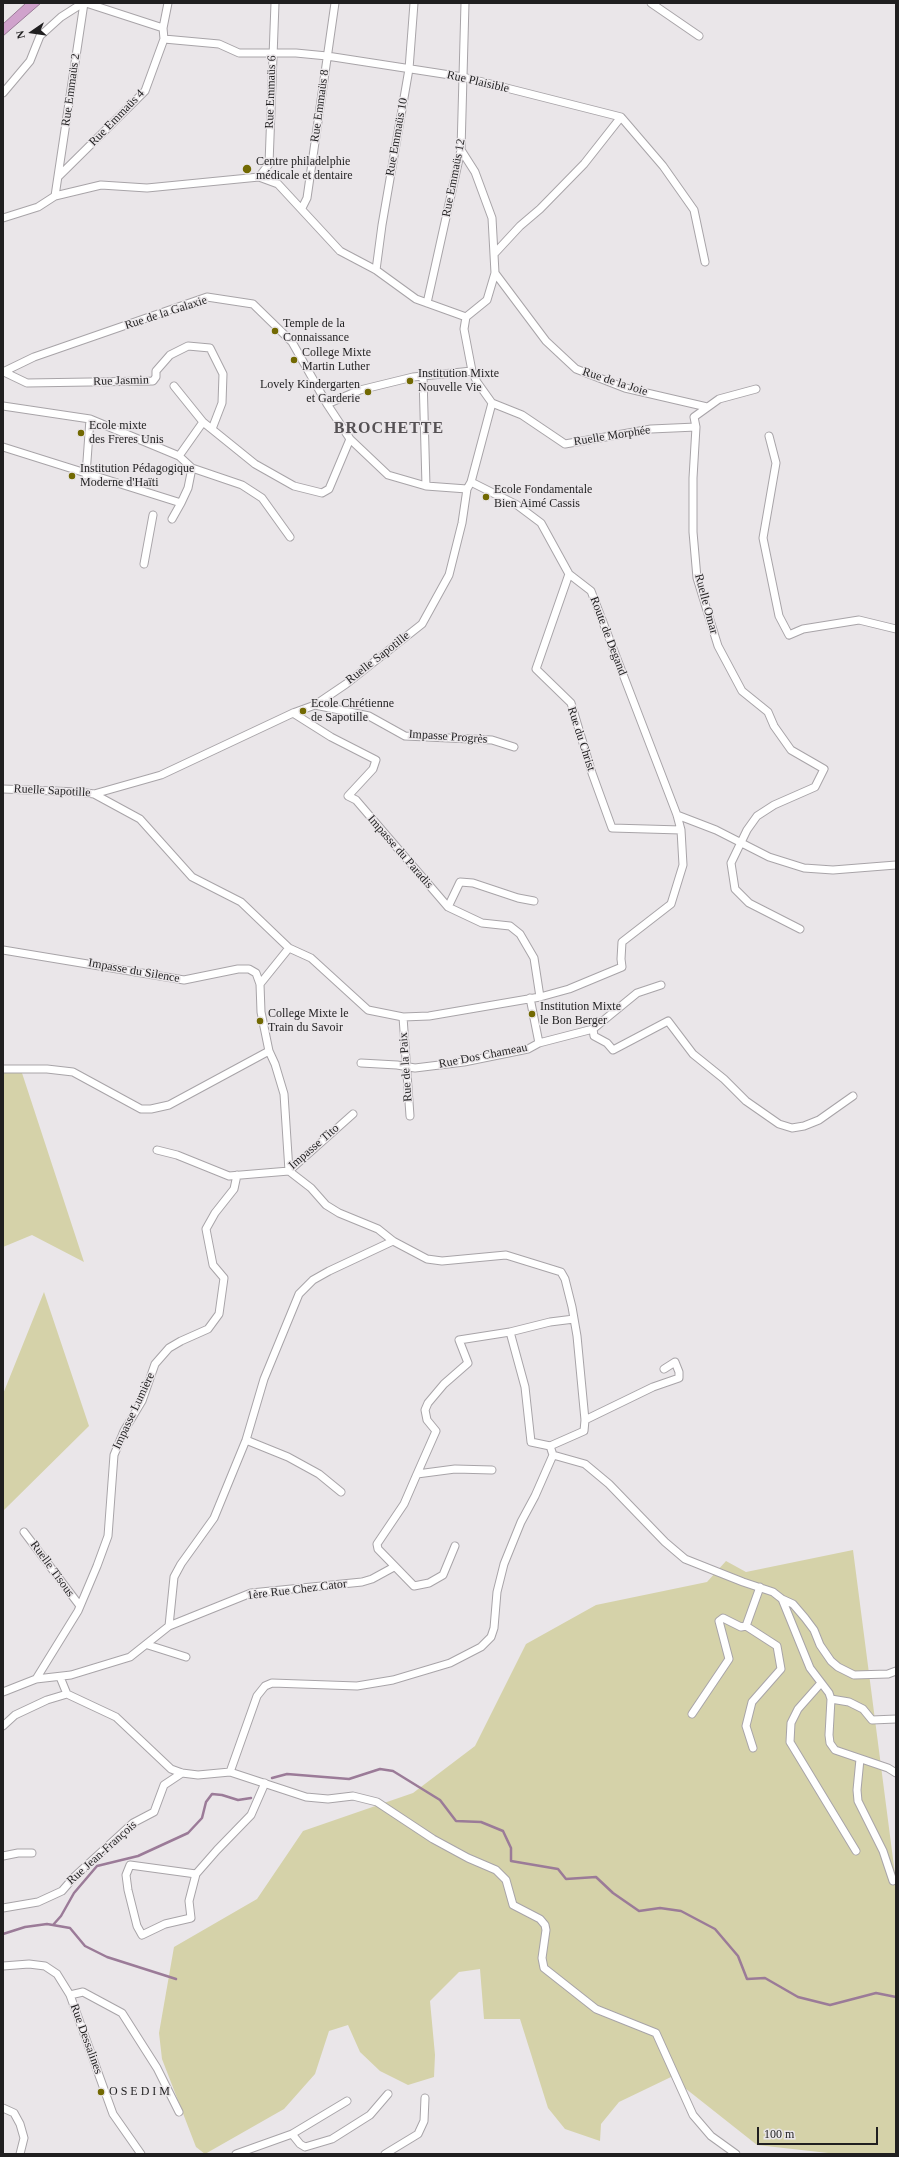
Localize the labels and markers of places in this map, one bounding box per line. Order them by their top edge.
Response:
place label: Centre philadelphie médicale et dentaire [256,155,353,183]
marker: Centre philadelphie médicale et dentaire [241,163,253,175]
place label: Temple de la Connaissance [283,317,349,345]
marker: Temple de la Connaissance [270,326,280,336]
place label: College Mixte Martin Luther [302,346,371,374]
marker: College Mixte Martin Luther [289,355,299,365]
place label: Institution Mixte Nouvelle Vie [418,367,499,395]
marker: Institution Mixte Nouvelle Vie [405,376,415,386]
place label: Lovely Kindergarten et Garderie [260,378,360,406]
marker: Lovely Kindergarten et Garderie [363,387,373,397]
place label: Ecole mixte des Freres Unis [89,419,164,447]
marker: Ecole mixte des Freres Unis [76,428,86,438]
place label: Institution Pédagogique Moderne d'Haïti [80,462,194,490]
marker: Institution Pédagogique Moderne d'Haïti [67,471,77,481]
place label: Ecole Fondamentale Bien Aimé Cassis [494,483,592,511]
marker: Ecole Fondamentale Bien Aimé Cassis [481,492,491,502]
place label: Ecole Chrétienne de Sapotille [311,697,394,725]
marker: Ecole Chrétienne de Sapotille [298,706,308,716]
place label: Institution Mixte le Bon Berger [540,1000,621,1028]
place label: College Mixte le Train du Savoir [268,1007,349,1035]
marker: Institution Mixte le Bon Berger [527,1009,537,1019]
marker: College Mixte le Train du Savoir [255,1016,265,1026]
place label: O S E D I M [109,2085,170,2099]
marker: O S E D I M [96,2087,106,2097]

